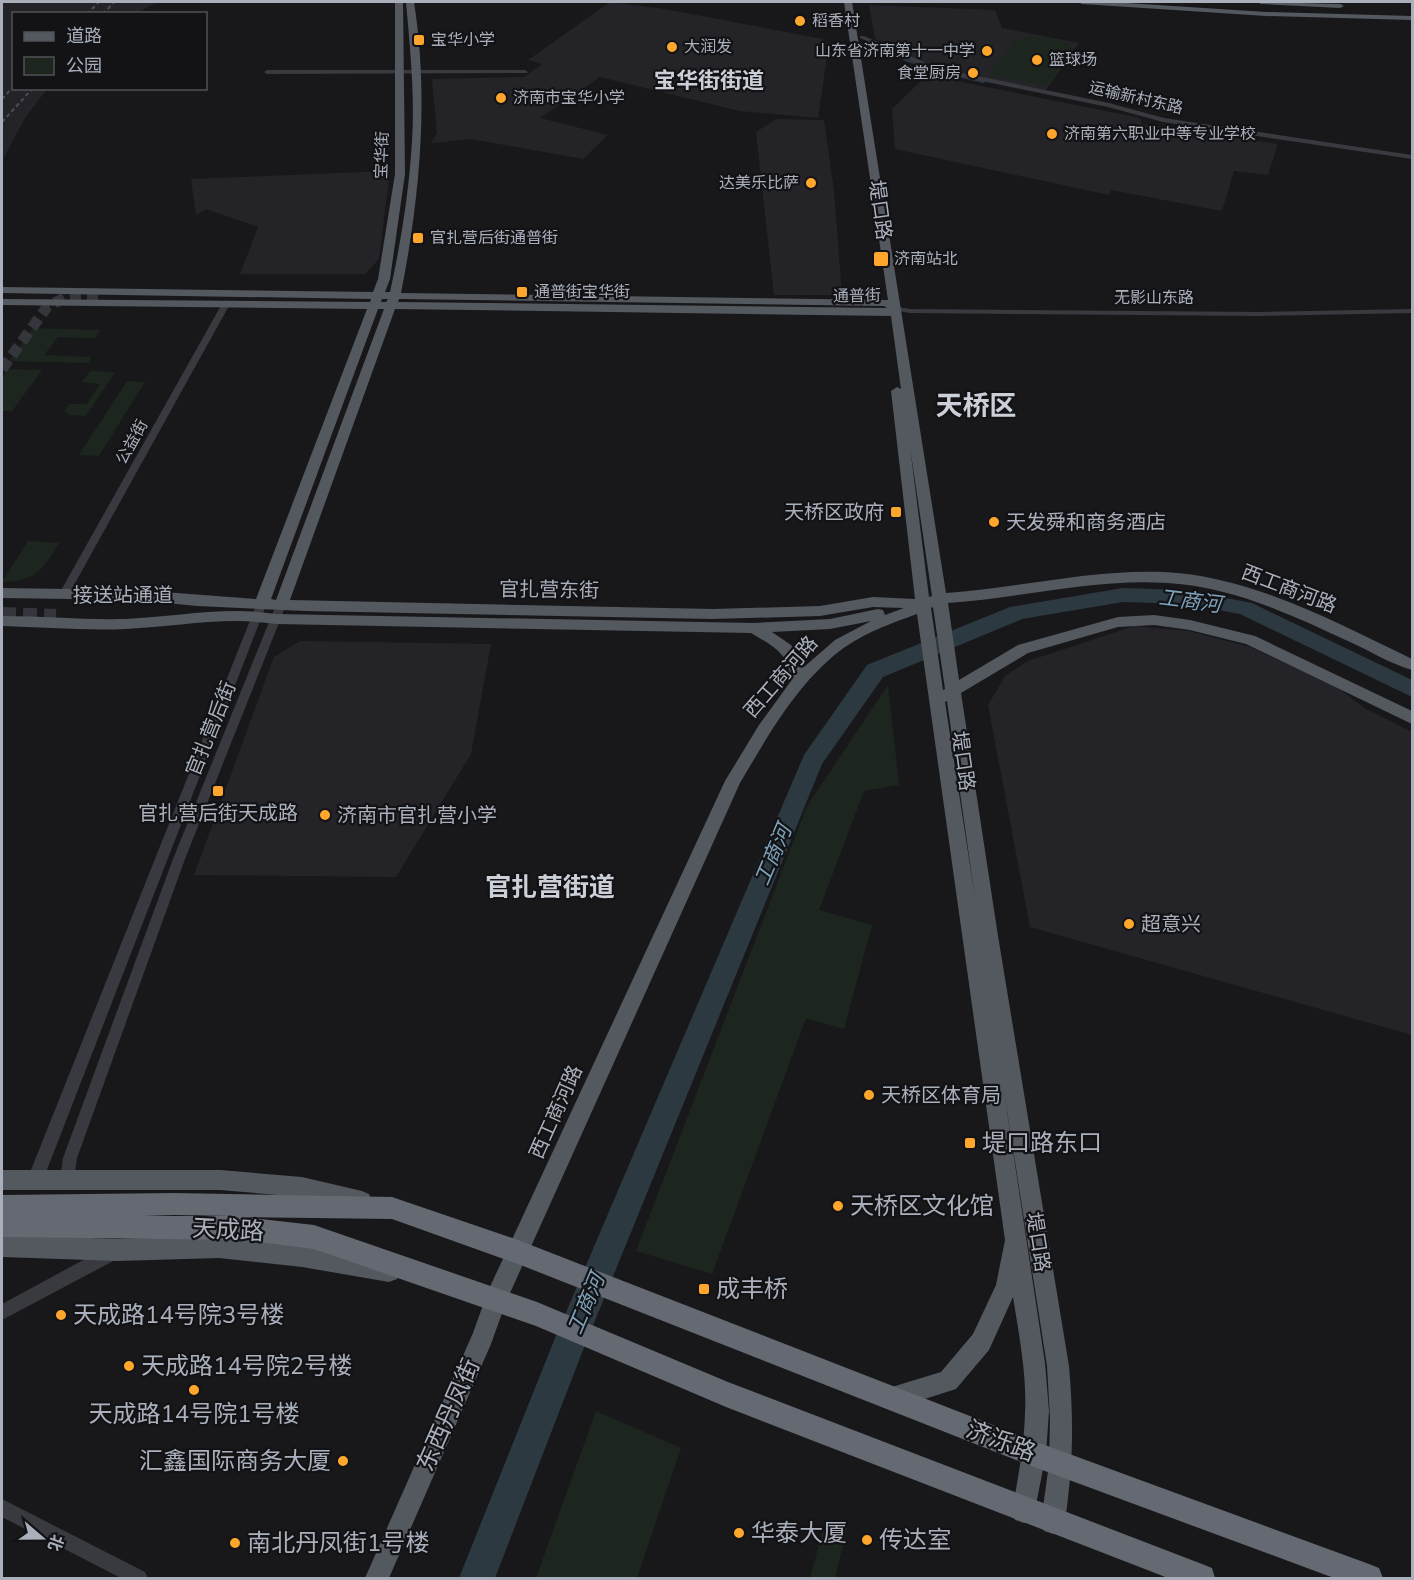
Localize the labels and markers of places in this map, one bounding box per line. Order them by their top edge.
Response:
place label: 稻香村 [812,10,860,32]
marker: 稻香村 [793,14,807,28]
place label: 宝华小学 [431,29,495,51]
marker: 宝华小学 [412,33,426,47]
place label: 大润发 [684,36,732,58]
marker: 大润发 [665,40,679,54]
place label: 山东省济南第十一中学 [815,40,975,62]
marker: 山东省济南第十一中学 [980,44,994,58]
place label: 篮球场 [1049,49,1097,71]
marker: 篮球场 [1030,53,1044,67]
place label: 食堂厨房 [897,62,961,84]
marker: 食堂厨房 [966,66,980,80]
place label: 济南市宝华小学 [513,87,625,109]
marker: 济南市宝华小学 [494,91,508,105]
place label: 济南第六职业中等专业学校 [1064,123,1256,145]
marker: 济南第六职业中等专业学校 [1045,127,1059,141]
place label: 达美乐比萨 [719,172,799,194]
marker: 达美乐比萨 [804,176,818,190]
place label: 官扎营后街通普街 [430,227,558,249]
marker: 官扎营后街通普街 [411,231,425,245]
place label: 济南站北 [894,248,958,270]
marker: 济南站北 [872,250,890,268]
place label: 通普街宝华街 [534,281,630,303]
marker: 通普街宝华街 [515,285,529,299]
place label: 天桥区政府 [784,499,884,526]
marker: 天桥区政府 [889,505,903,519]
place label: 天发舜和商务酒店 [1006,509,1166,536]
marker: 天发舜和商务酒店 [987,515,1001,529]
marker: 官扎营后街天成路 [211,784,225,798]
place label: 官扎营后街天成路 [138,800,298,827]
place label: 济南市官扎营小学 [337,802,497,829]
marker: 济南市官扎营小学 [318,808,332,822]
place label: 超意兴 [1141,911,1201,938]
marker: 超意兴 [1122,917,1136,931]
place label: 天桥区体育局 [881,1082,1001,1109]
marker: 天桥区体育局 [862,1088,876,1102]
place label: 堤口路东口 [982,1127,1102,1159]
marker: 堤口路东口 [963,1136,977,1150]
place label: 天桥区文化馆 [850,1190,994,1222]
marker: 天桥区文化馆 [831,1199,845,1213]
place label: 成丰桥 [716,1273,788,1305]
marker: 成丰桥 [697,1282,711,1296]
place label: 天成路14号院3号楼 [73,1299,284,1331]
marker: 天成路14号院3号楼 [54,1308,68,1322]
place label: 天成路14号院2号楼 [141,1350,352,1382]
marker: 天成路14号院2号楼 [122,1359,136,1373]
marker: 天成路14号院1号楼 [187,1383,201,1397]
place label: 天成路14号院1号楼 [88,1398,300,1430]
place label: 汇鑫国际商务大厦 [139,1445,331,1477]
marker: 汇鑫国际商务大厦 [336,1454,350,1468]
place label: 华泰大厦 [751,1517,847,1549]
place label: 传达室 [879,1524,951,1556]
marker: 华泰大厦 [732,1526,746,1540]
place label: 南北丹凤街1号楼 [247,1527,429,1559]
marker: 传达室 [860,1533,874,1547]
marker: 南北丹凤街1号楼 [228,1536,242,1550]

